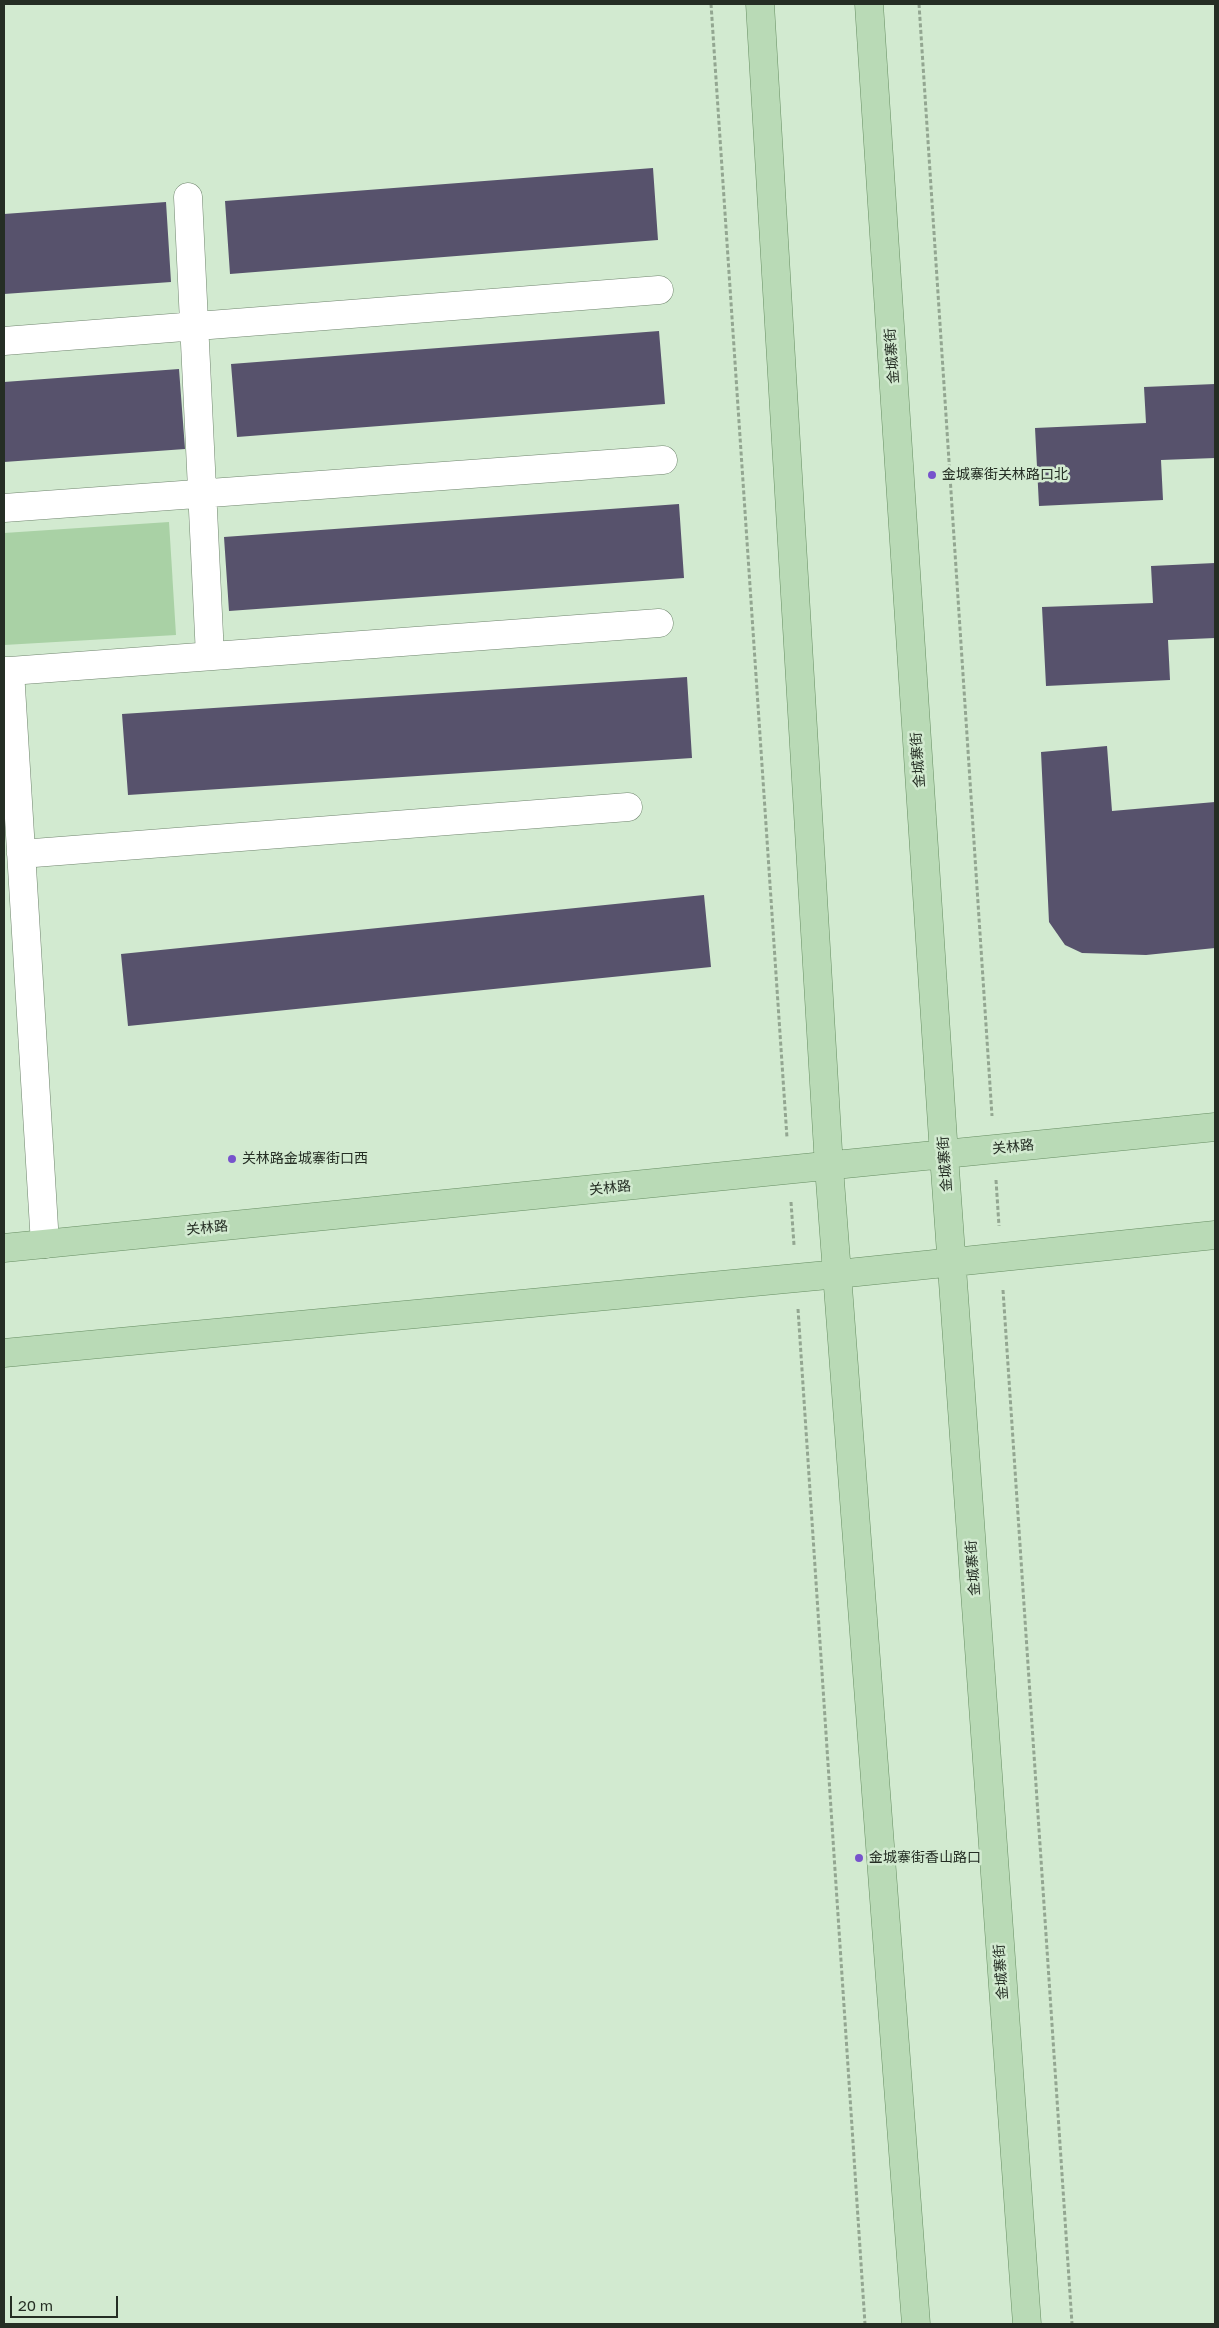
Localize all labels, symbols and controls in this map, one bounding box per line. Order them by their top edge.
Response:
street label: 金城寨街 [882,327,902,385]
place label: 金城寨街关林路口北 [942,467,1068,483]
marker: 金城寨街关林路口北 [926,469,938,481]
street label: 金城寨街 [908,731,928,789]
street label: 金城寨街 [935,1135,955,1193]
street label: 关林路 [991,1136,1035,1158]
place label: 关林路金城寨街口西 [242,1151,368,1167]
marker: 关林路金城寨街口西 [226,1153,238,1165]
street label: 关林路 [588,1177,632,1199]
street label: 关林路 [185,1217,229,1239]
street label: 金城寨街 [963,1539,983,1597]
place label: 金城寨街香山路口 [869,1850,981,1866]
marker: 金城寨街香山路口 [853,1852,865,1864]
street label: 金城寨街 [991,1943,1011,2001]
scale bar [12,2286,120,2318]
text: 20 m [18,2296,53,2314]

